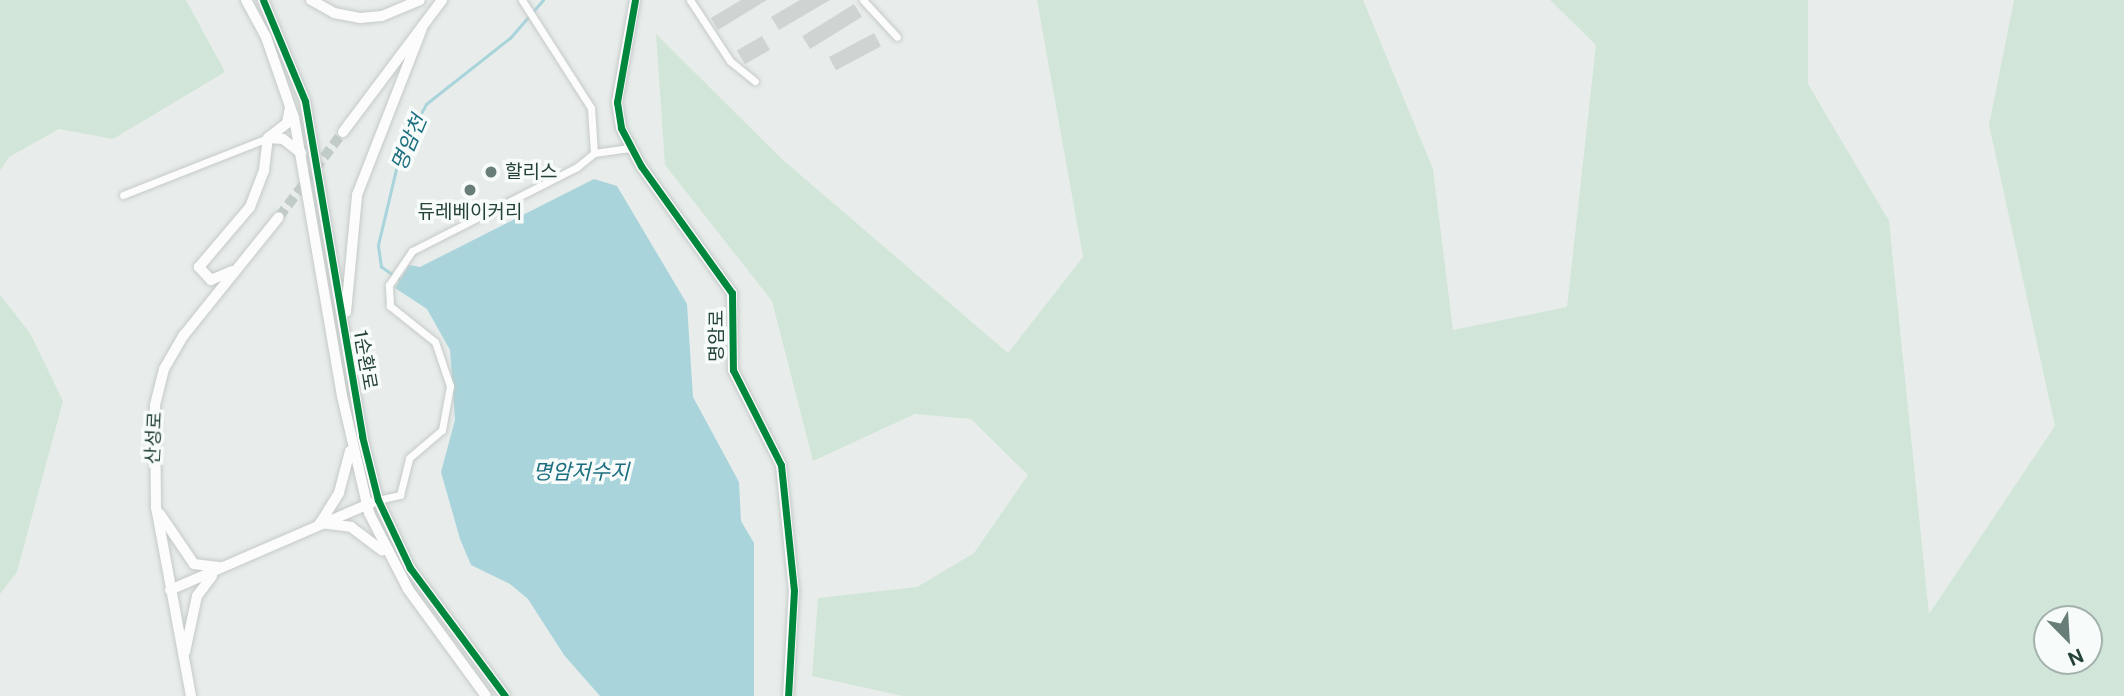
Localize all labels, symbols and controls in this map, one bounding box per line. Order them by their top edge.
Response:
water label: 명암천 [386,111,432,175]
place label: 할리스 [505,161,557,183]
marker: 할리스 [483,164,499,180]
marker: 듀레베이커리 [462,182,478,198]
place label: 듀레베이커리 [418,201,522,223]
street label: 명암로 [706,310,728,362]
street label: 1순환로 [349,328,381,392]
street label: 산성로 [141,411,167,465]
water label: 명암저수지 [533,459,629,485]
north arrow [2033,605,2103,675]
text: N [2064,644,2087,670]

